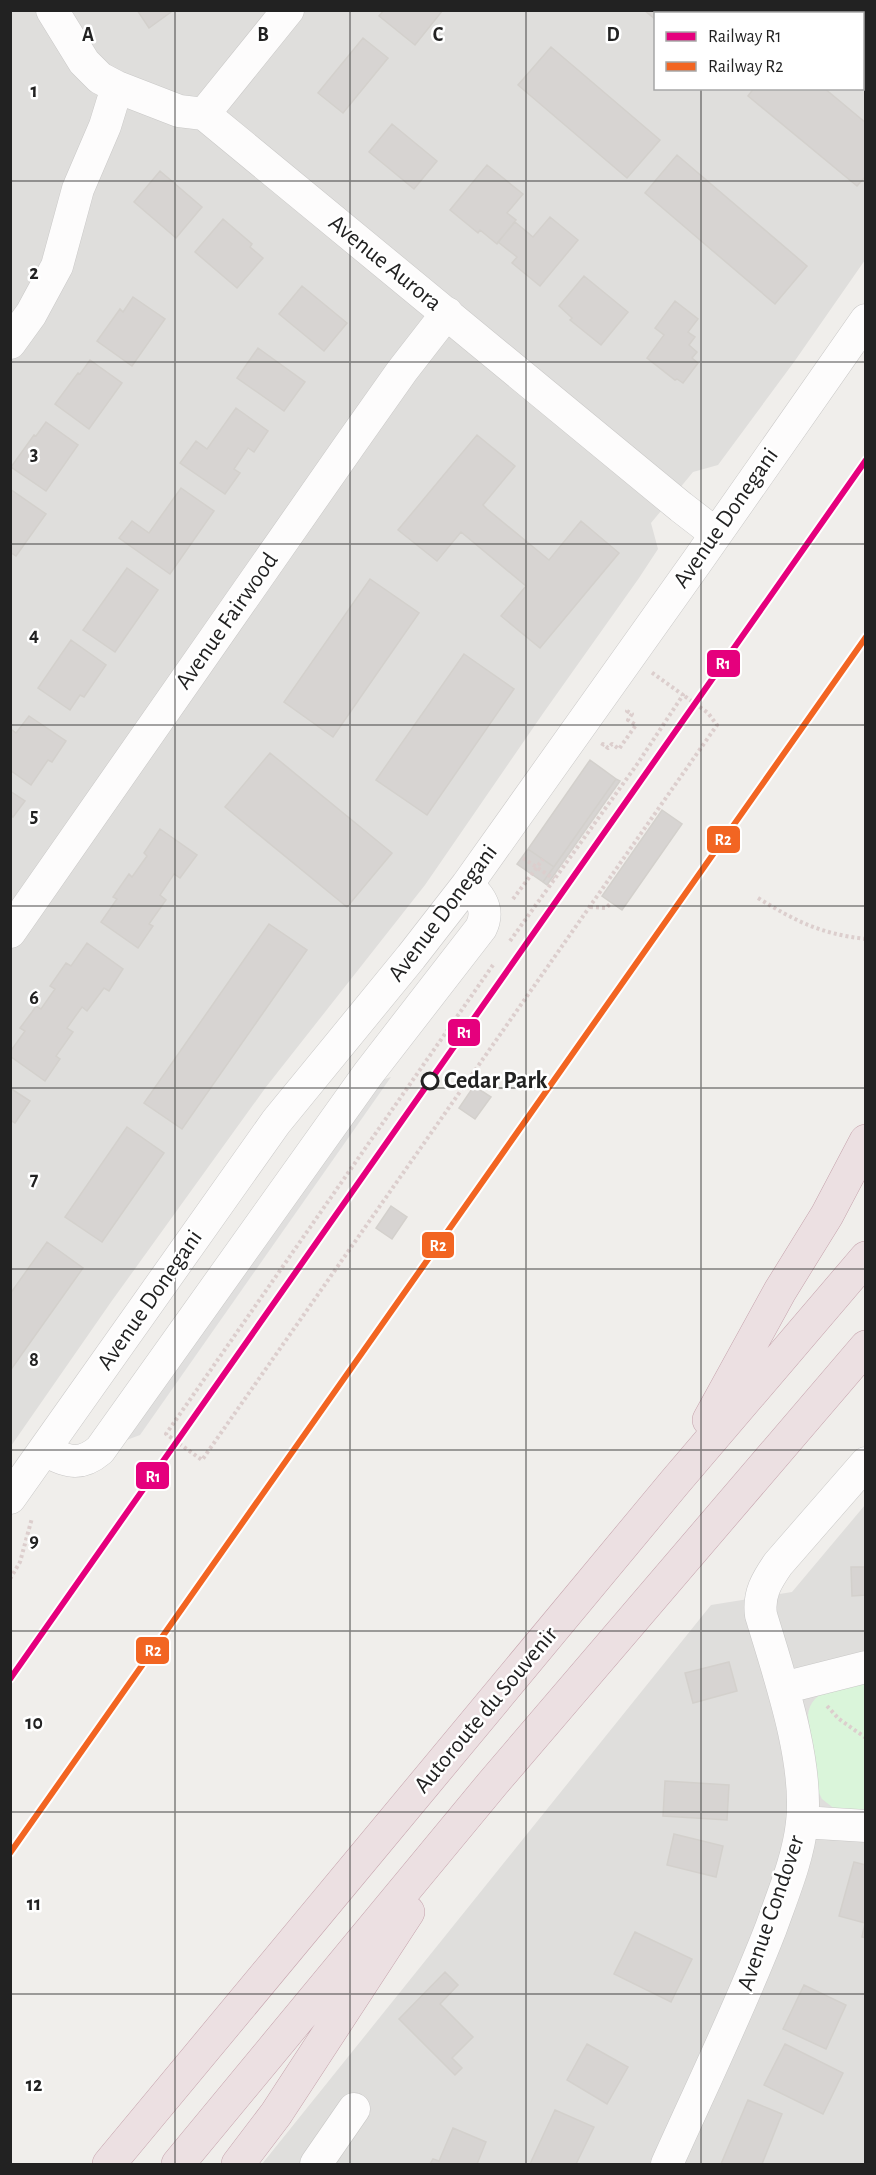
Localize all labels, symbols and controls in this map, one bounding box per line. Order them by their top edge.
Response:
legend [654,12,864,90]
text: A [82,25,94,45]
text: B [257,25,269,45]
text: C [433,25,444,45]
text: D [606,25,620,45]
text: Railway R1 [708,28,782,46]
text: Railway R2 [708,58,784,76]
text: 1 [30,81,38,101]
street label: Avenue Aurora [324,211,446,315]
text: 2 [29,263,39,283]
text: 3 [30,444,38,464]
street label: Avenue Donegani [669,444,783,592]
street label: Avenue Fairwood [171,548,283,694]
text: 4 [29,625,39,645]
line badge: R1 [706,649,741,678]
text: R1 [715,656,731,672]
text: 5 [30,806,38,826]
line badge: R2 [706,825,741,854]
text: R2 [715,832,732,848]
street label: Avenue Donegani [384,840,502,986]
text: 6 [29,988,39,1008]
line badge: R1 [447,1018,481,1047]
text: R1 [456,1025,472,1041]
place label: Cedar Park [444,1069,548,1093]
marker: Cedar Park [421,1072,439,1090]
text: 7 [30,1169,39,1189]
street label: Avenue Donegani [93,1226,207,1374]
line badge: R2 [421,1231,455,1259]
text: R2 [430,1238,447,1254]
text: 8 [29,1350,39,1370]
line badge: R1 [135,1461,170,1490]
text: R1 [145,1469,161,1485]
text: 9 [29,1531,39,1551]
street label: Autoroute du Souvenir [410,1622,562,1798]
line badge: R2 [135,1636,170,1665]
text: R2 [145,1643,162,1659]
text: 10 [25,1713,43,1733]
street label: Avenue Condover [733,1832,809,1994]
text: 11 [27,1894,41,1914]
text: 12 [26,2075,42,2095]

